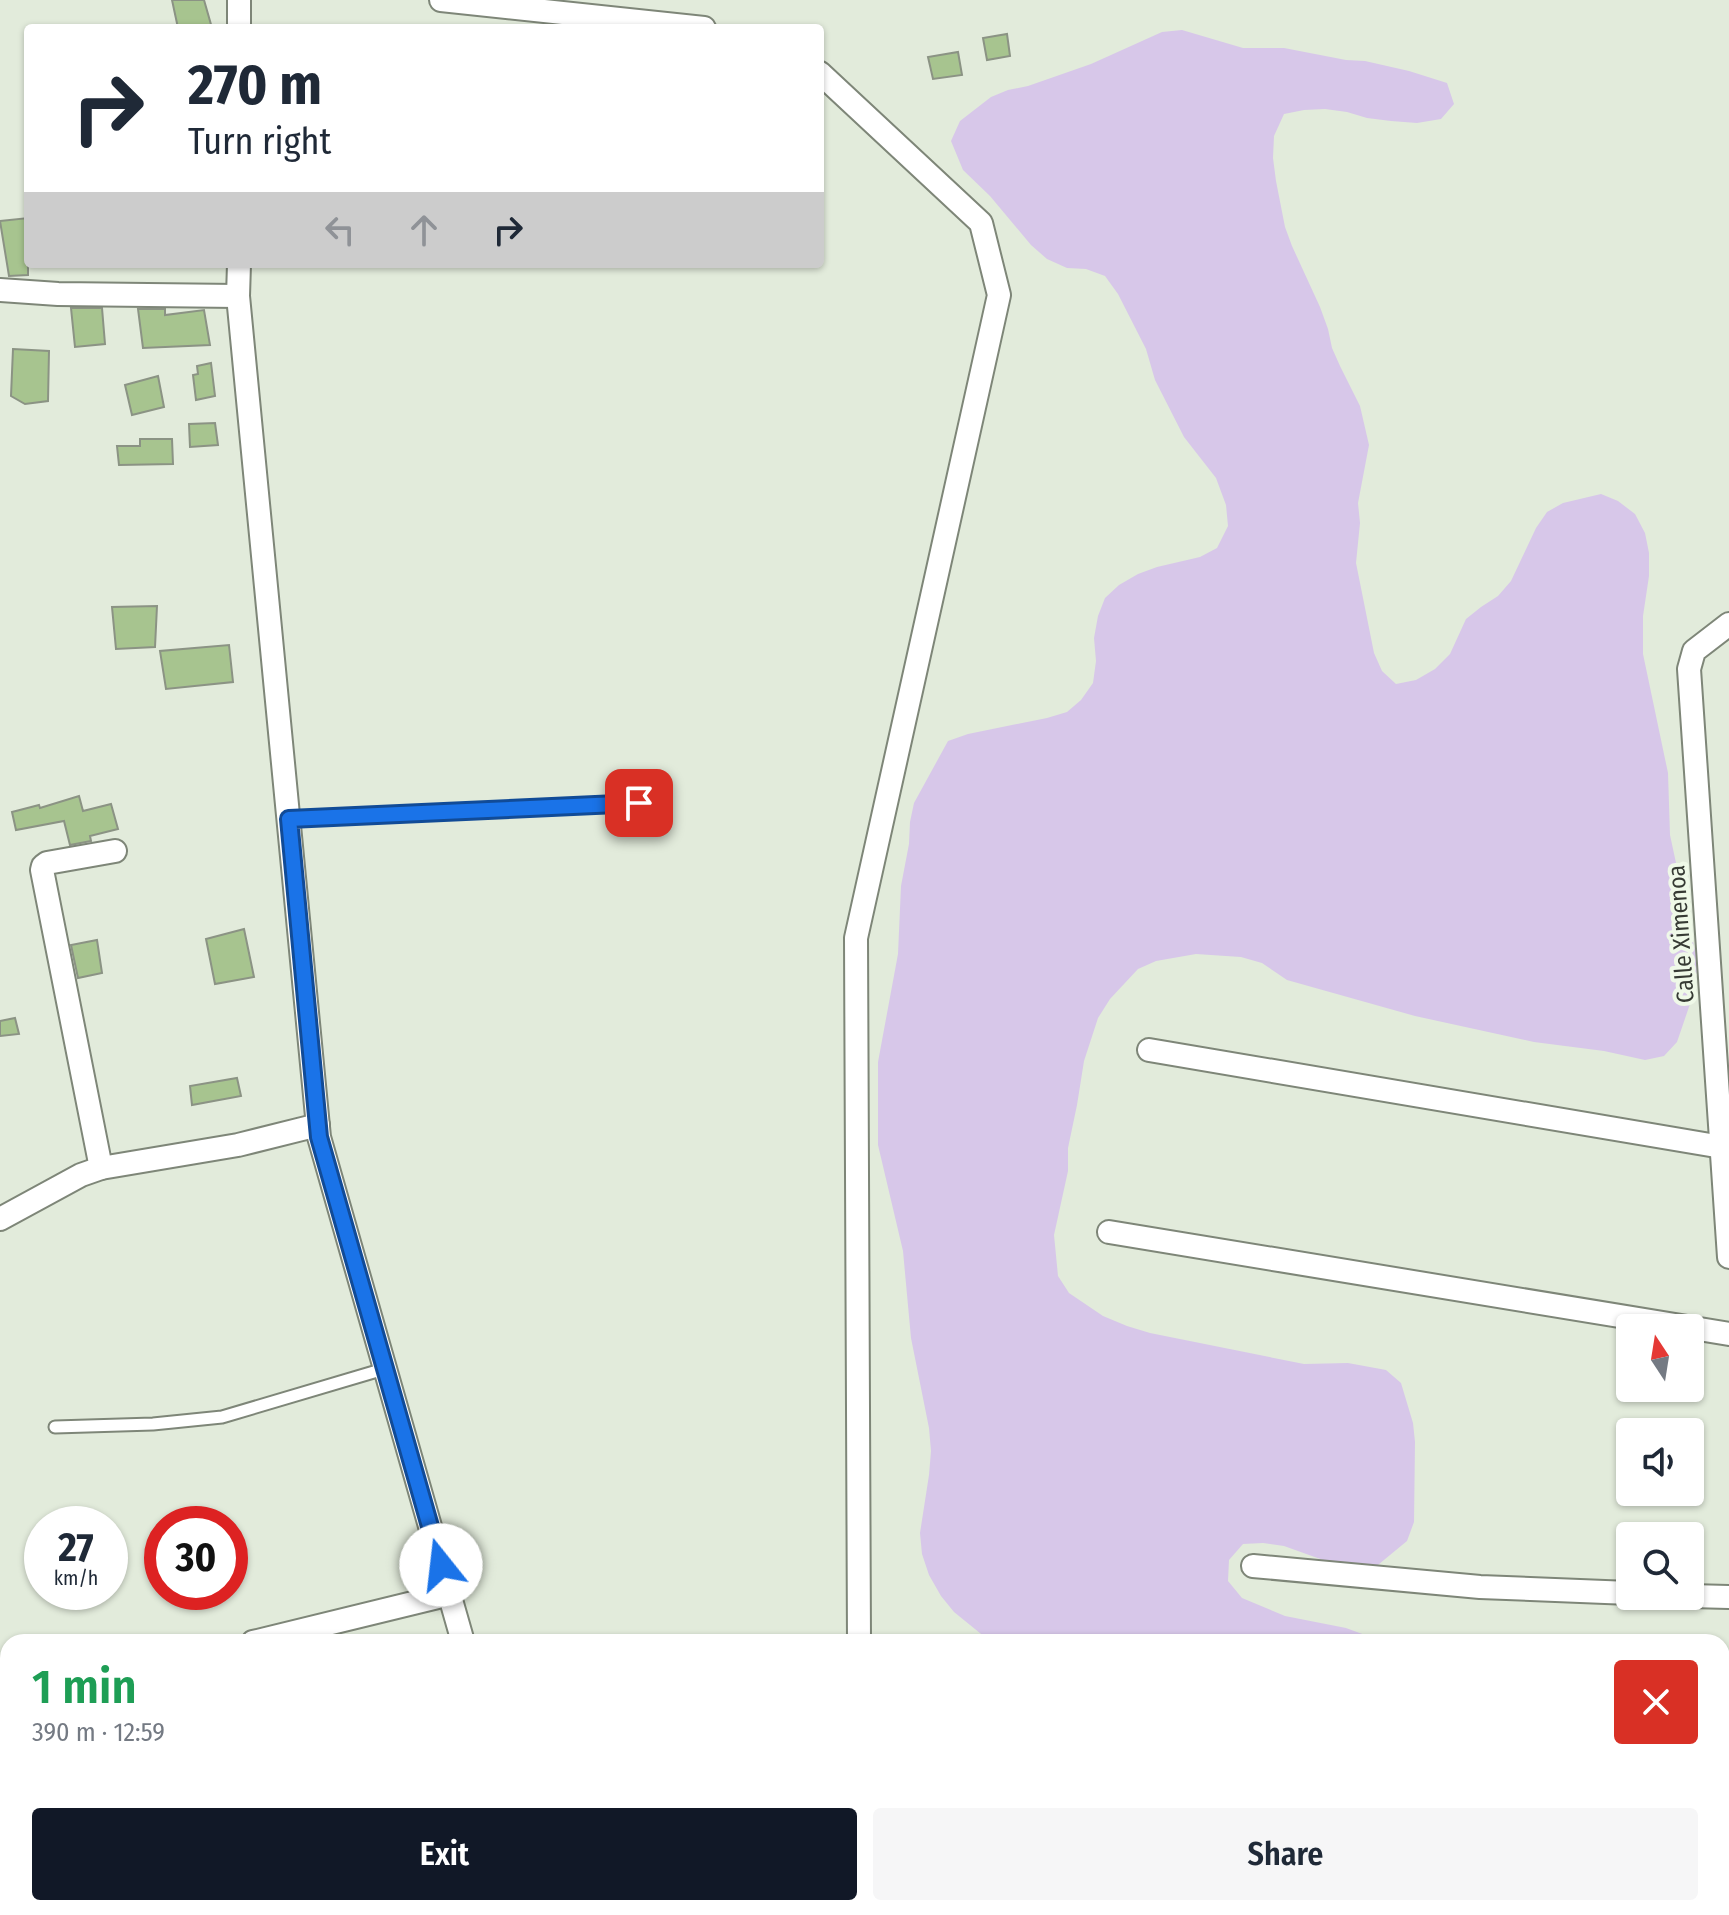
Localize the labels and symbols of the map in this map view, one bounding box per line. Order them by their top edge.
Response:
pin [605,769,673,837]
street label: Calle Ximenoa [1662,864,1700,1004]
north arrow [1616,1314,1704,1402]
speed limit sign: 30 [144,1506,248,1610]
position arrow [399,1523,483,1607]

